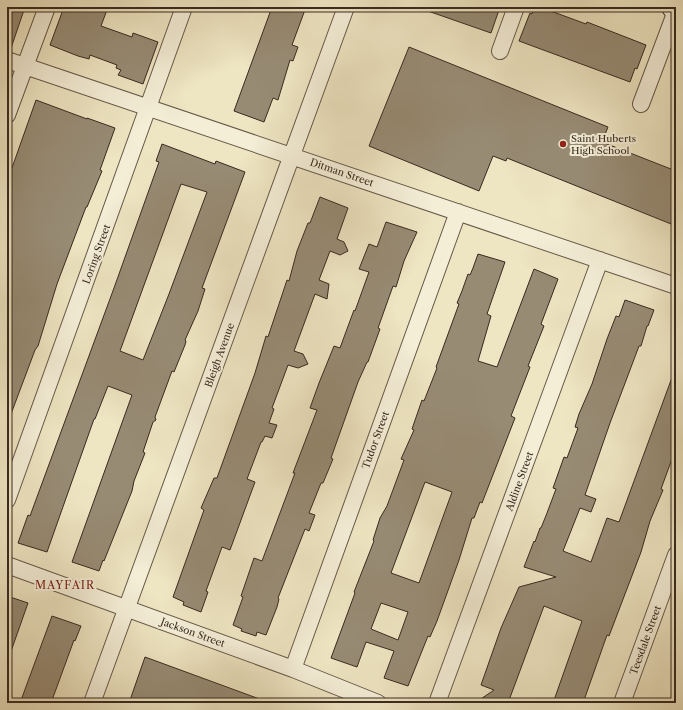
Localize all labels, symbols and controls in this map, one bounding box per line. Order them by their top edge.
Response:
place label: Saint Huberts High School [571,132,636,157]
marker: Saint Huberts High School [558,139,568,149]
street label: Ditman Street [308,155,376,190]
street label: Loring Street [80,222,113,286]
street label: Bleigh Avenue [202,321,237,389]
street label: Tudor Street [359,409,392,471]
street label: Aldine Street [502,449,536,514]
district label: MAYFAIR [35,578,95,592]
street label: Teesdale Street [627,603,664,677]
street label: Jackson Street [157,614,227,650]

